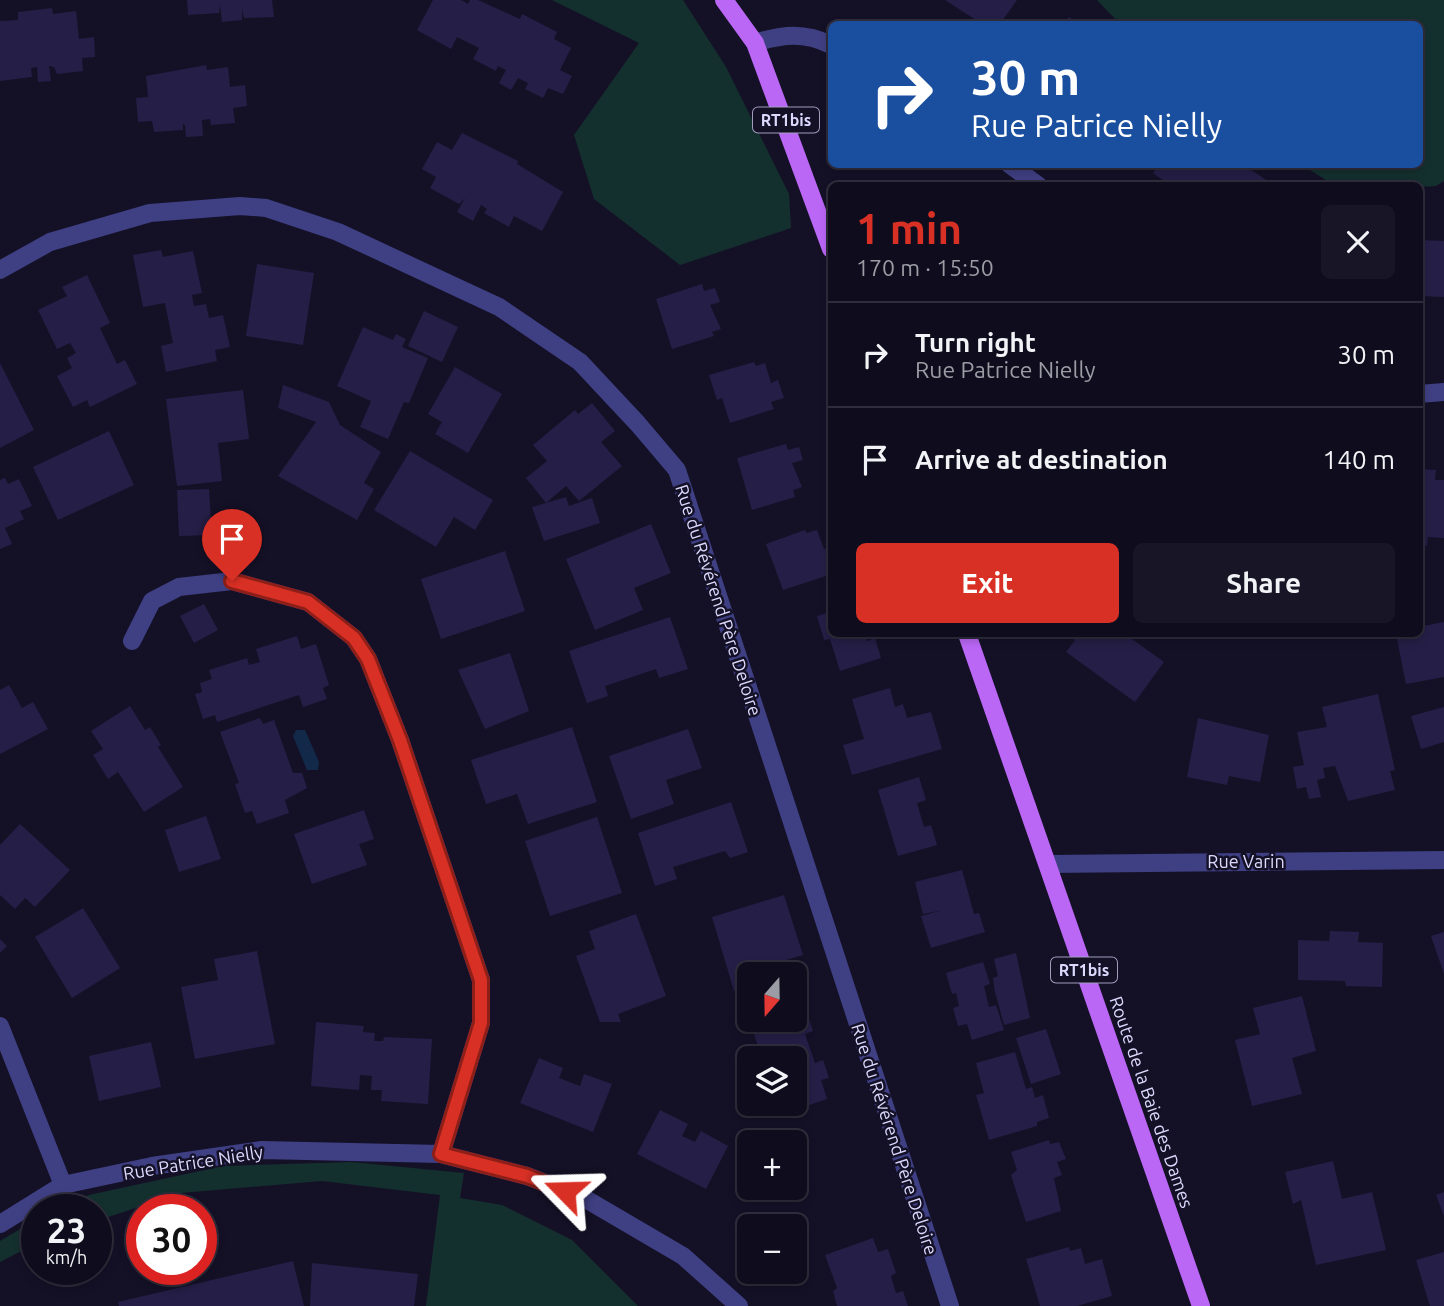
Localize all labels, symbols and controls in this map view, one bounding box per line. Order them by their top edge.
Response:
icon: right [856,49,947,140]
text: 30 m [971,49,1080,104]
text: Rue Patrice Nielly [971,107,1222,143]
road number: RT1bis [753,108,819,132]
text: 1 min [856,205,962,252]
button: close [1321,205,1395,279]
text: 170 m · 15:50 [856,255,994,280]
text: Turn right [915,328,1036,357]
icon: right [856,336,894,374]
text: 30 m [1337,340,1395,369]
text: Rue Patrice Nielly [915,357,1096,382]
icon: arrive [856,441,894,479]
text: Arrive at destination [915,445,1168,474]
text: 140 m [1323,445,1395,474]
street label: Rue du Révérend Père Deloire [672,482,766,718]
pin [202,509,262,581]
icon: arrive [213,520,251,558]
button: Exit [856,543,1119,623]
button: Share [1133,543,1395,623]
street label: Rue Varin [1207,851,1285,871]
road number: RT1bis [1051,958,1117,982]
north arrow [737,962,807,1032]
map controls [737,962,807,1284]
street label: Route de la Baie des Dames [1106,994,1198,1211]
street label: Rue du Révérend Père Deloire [848,1021,942,1257]
button: layers [737,1046,807,1116]
button: + [737,1130,807,1200]
street label: Rue Patrice Nielly [122,1141,265,1183]
position arrow [528,1154,602,1228]
speed limit sign: 30 [126,1194,217,1285]
text: 23 [47,1210,86,1250]
button: − [737,1214,807,1284]
text: km/h [46,1247,87,1267]

